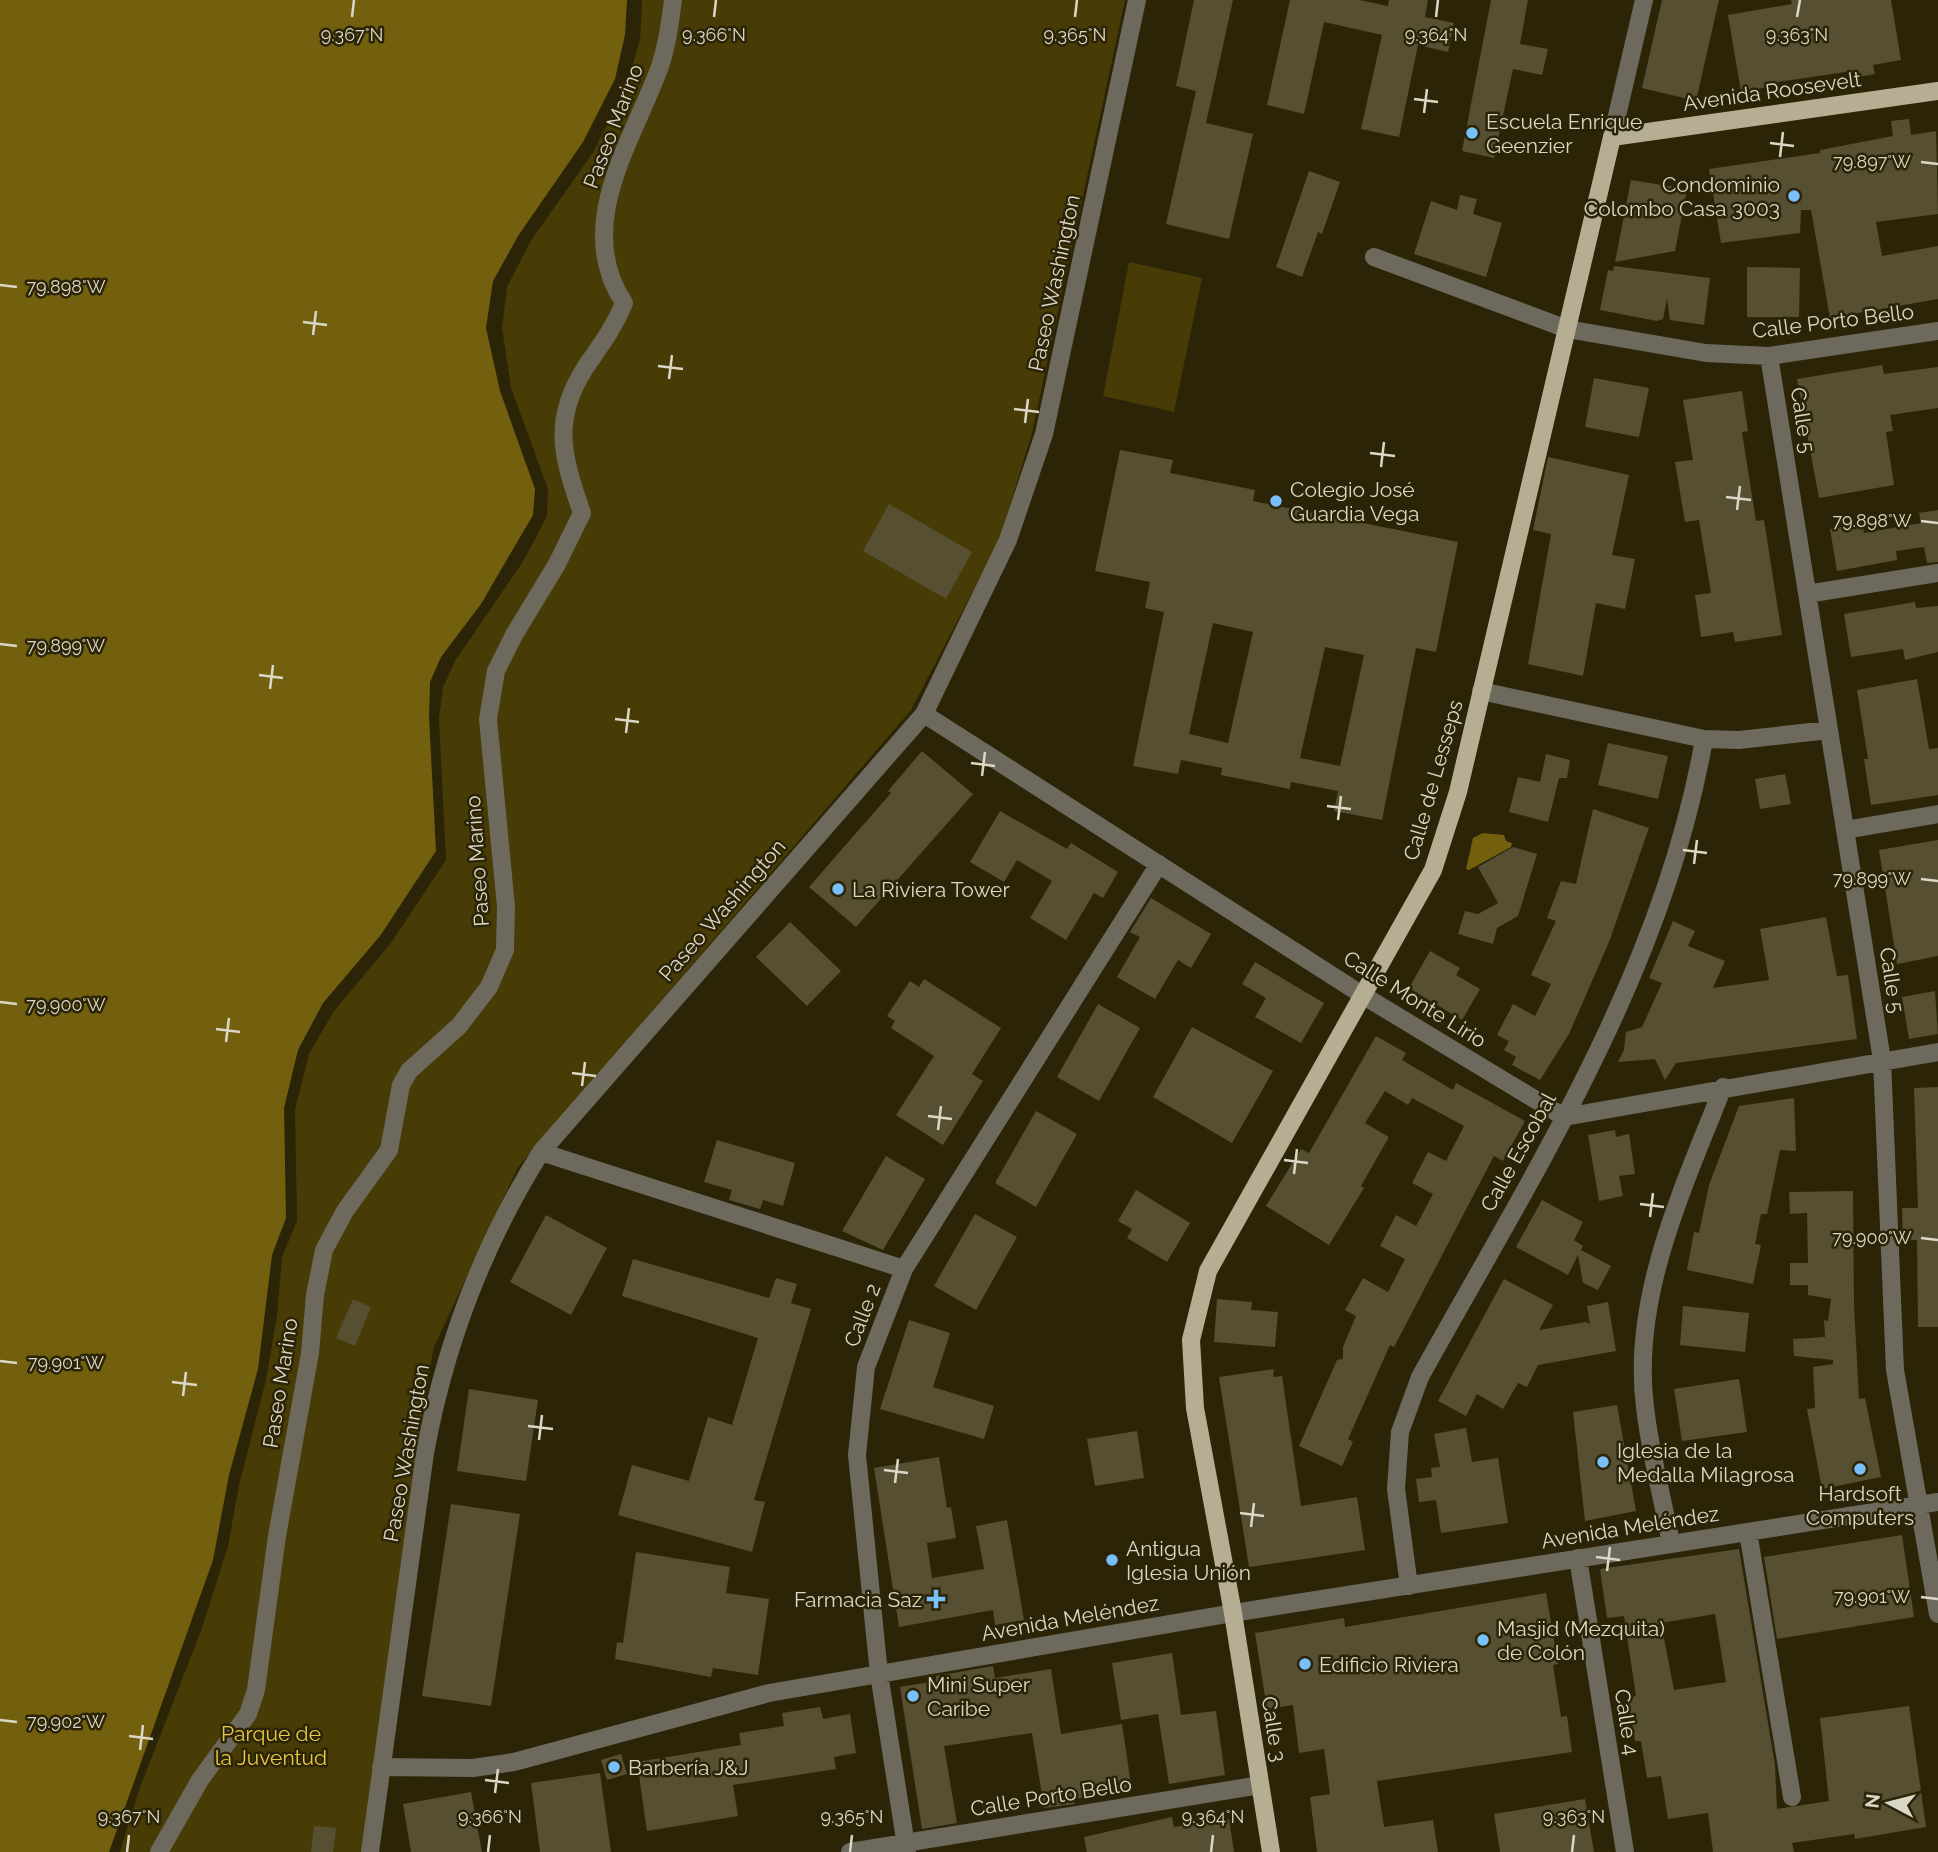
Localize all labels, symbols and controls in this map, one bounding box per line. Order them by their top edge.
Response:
text: 9.367°N [321,24,383,45]
text: 9.366°N [682,24,746,45]
text: 9.365°N [1044,24,1106,45]
text: 9.364°N [1405,24,1467,45]
text: 9.363°N [1766,24,1828,45]
street label: Paseo Marino [578,60,648,192]
street label: Avenida Roosevelt [1681,66,1863,116]
place label: Escuela Enrique Geenzier [1486,109,1642,158]
marker: Escuela Enrique Geenzier [1464,125,1480,141]
text: 79.897°W [1833,151,1911,172]
place label: Condominio Colombo Casa 3003 [1584,172,1780,221]
marker: Condominio Colombo Casa 3003 [1786,188,1802,204]
street label: Paseo Washington [1023,192,1085,374]
text: 79.898°W [26,276,106,297]
street label: Calle Porto Bello [1751,299,1915,343]
street label: Calle 5 [1785,385,1821,455]
place label: Colegio José Guardia Vega [1290,477,1419,526]
marker: Colegio José Guardia Vega [1268,493,1284,509]
text: 79.898°W [1832,510,1912,531]
text: 79.899°W [27,635,105,656]
street label: Calle de Lesseps [1398,697,1468,863]
street label: Paseo Marino [460,795,494,927]
street label: Paseo Washington [654,834,790,986]
text: 79.899°W [1833,868,1911,889]
place label: La Riviera Tower [852,877,1010,902]
marker: La Riviera Tower [830,881,846,897]
street label: Calle Monte Lirio [1339,945,1491,1053]
street label: Calle 5 [1874,945,1910,1015]
text: 79.900°W [26,994,106,1015]
street label: Calle Escobal [1475,1088,1561,1216]
text: 79.900°W [1832,1227,1912,1248]
street label: Calle 2 [839,1280,885,1350]
street label: Paseo Marino [257,1316,303,1450]
text: 79.901°W [28,1352,104,1373]
street label: Paseo Washington [378,1362,434,1544]
place label: Iglesia de la Medalla Milagrosa [1617,1438,1795,1487]
marker: Iglesia de la Medalla Milagrosa [1595,1454,1611,1470]
marker: Hardsoft Computers [1852,1461,1868,1477]
place label: Hardsoft Computers [1806,1481,1914,1530]
street label: Avenida Meléndez [1539,1501,1721,1553]
place label: Antigua Iglesia Unión [1126,1536,1251,1585]
marker: Antigua Iglesia Unión [1104,1552,1120,1568]
text: 79.901°W [1834,1586,1910,1607]
place label: Farmacia Saz [794,1587,922,1612]
street label: Avenida Meléndez [979,1590,1161,1646]
marker: Farmacia Saz [928,1591,944,1607]
place label: Masjid (Mezquita) de Colón [1497,1616,1665,1665]
marker: Masjid (Mezquita) de Colón [1475,1632,1491,1648]
place label: Edificio Riviera [1319,1652,1459,1677]
marker: Edificio Riviera [1297,1656,1313,1672]
place label: Mini Super Caribe [927,1672,1031,1721]
street label: Calle 4 [1609,1687,1645,1757]
marker: Mini Super Caribe [905,1688,921,1704]
street label: Calle 3 [1256,1694,1292,1764]
text: 79.902°W [27,1711,105,1732]
park label: Parque de la Juventud [215,1721,327,1770]
place label: Barbería J&J [628,1755,748,1780]
marker: Barbería J&J [606,1759,622,1775]
north arrow [1854,1768,1924,1838]
street label: Calle Porto Bello [969,1771,1133,1821]
text: N [1860,1792,1884,1809]
text: 9.367°N [98,1806,160,1827]
text: 9.366°N [458,1806,522,1827]
text: 9.365°N [821,1806,883,1827]
text: 9.364°N [1182,1806,1244,1827]
text: 9.363°N [1543,1806,1605,1827]

